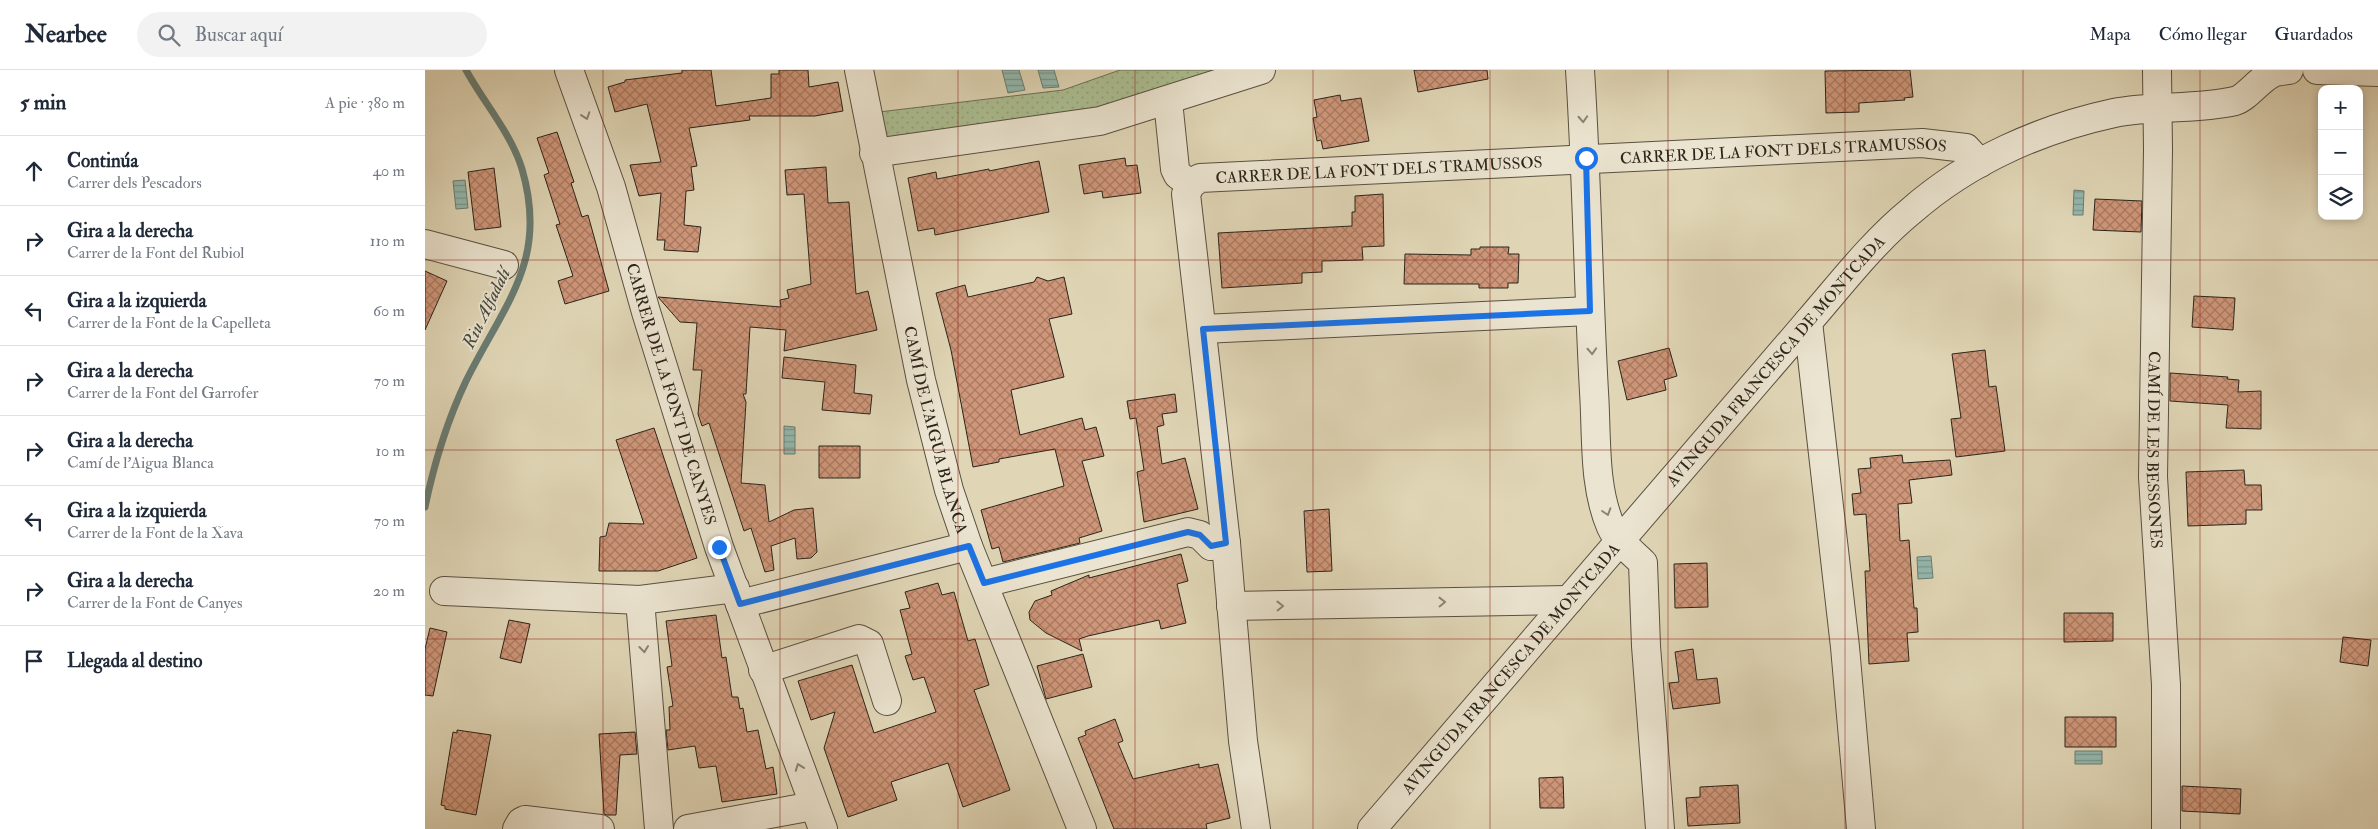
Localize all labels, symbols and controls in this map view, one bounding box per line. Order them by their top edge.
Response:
search box [137,12,487,57]
text: Nearbee [25,19,107,50]
icon: search [155,21,183,49]
text: Buscar aquí [195,23,283,47]
text: Mapa [2090,23,2131,46]
text: Cómo llegar [2159,23,2247,46]
text: Guardados [2275,23,2353,46]
map controls [2318,85,2363,220]
button: + [2318,85,2363,130]
text: 5 min [20,89,66,116]
text: A pie · 380 m [325,93,405,113]
one-way arrow [580,111,590,120]
one-way arrow [1578,115,1589,123]
button: − [2318,130,2363,175]
street label: CARRER DE LA FONT DELS TRAMUSSOS [1619,134,1948,169]
route start [1575,147,1598,170]
text: Continúa [67,149,138,173]
street label: CARRER DE LA FONT DELS TRAMUSSOS [1215,152,1543,188]
icon: ahead [20,157,48,185]
text: 40 m [372,161,405,181]
text: Carrer dels Pescadors [67,173,202,193]
button: layers [2318,175,2363,220]
text: Gira a la derecha [67,219,193,243]
icon: right [20,227,48,255]
text: 110 m [370,231,405,251]
street label: AVINGUDA FRANCESCA DE MONTCADA [1662,232,1889,491]
text: Carrer de la Font del Rubiol [67,243,244,263]
street label: CARRER DE LA FONT DE CANYES [622,261,721,528]
water label: Riu Alfadalí [457,262,517,353]
text: Gira a la izquierda [67,289,206,313]
icon: left [20,297,48,325]
text: 60 m [373,301,405,321]
text: Carrer de la Font de la Capelleta [67,313,271,333]
street label: CAMÍ DE L’AIGUA BLANCA [899,324,972,536]
one-way arrow [1587,347,1598,355]
street label: CAMÍ DE LES BESSONES [2142,351,2166,549]
text: Gira a la derecha [67,359,193,383]
icon: right [20,367,48,395]
text: 70 m [374,371,405,391]
text: Carrer de la Font del Garrofer [67,383,259,403]
text: Gira a la derecha [67,429,193,453]
icon: right [20,437,48,465]
text: 10 m [375,441,405,461]
text: Camí de l’Aigua Blanca [67,453,214,473]
text: Gira a la izquierda [67,499,206,523]
icon: left [20,507,48,535]
one-way arrow [1601,508,1611,516]
text: 70 m [374,511,405,531]
text: Carrer de la Font de la Xava [67,523,243,543]
route end [708,536,731,559]
street label: AVINGUDA FRANCESCA DE MONTCADA [1397,539,1624,799]
text: Gira a la derecha [67,569,193,593]
icon: right [20,577,48,605]
text: 20 m [373,581,405,601]
text: Carrer de la Font de Canyes [67,593,242,613]
one-way arrow [1438,597,1446,607]
one-way arrow [1276,600,1284,611]
one-way arrow [639,645,650,653]
icon: arrive [20,647,48,675]
text: Llegada al destino [67,649,202,673]
one-way arrow [795,763,805,772]

